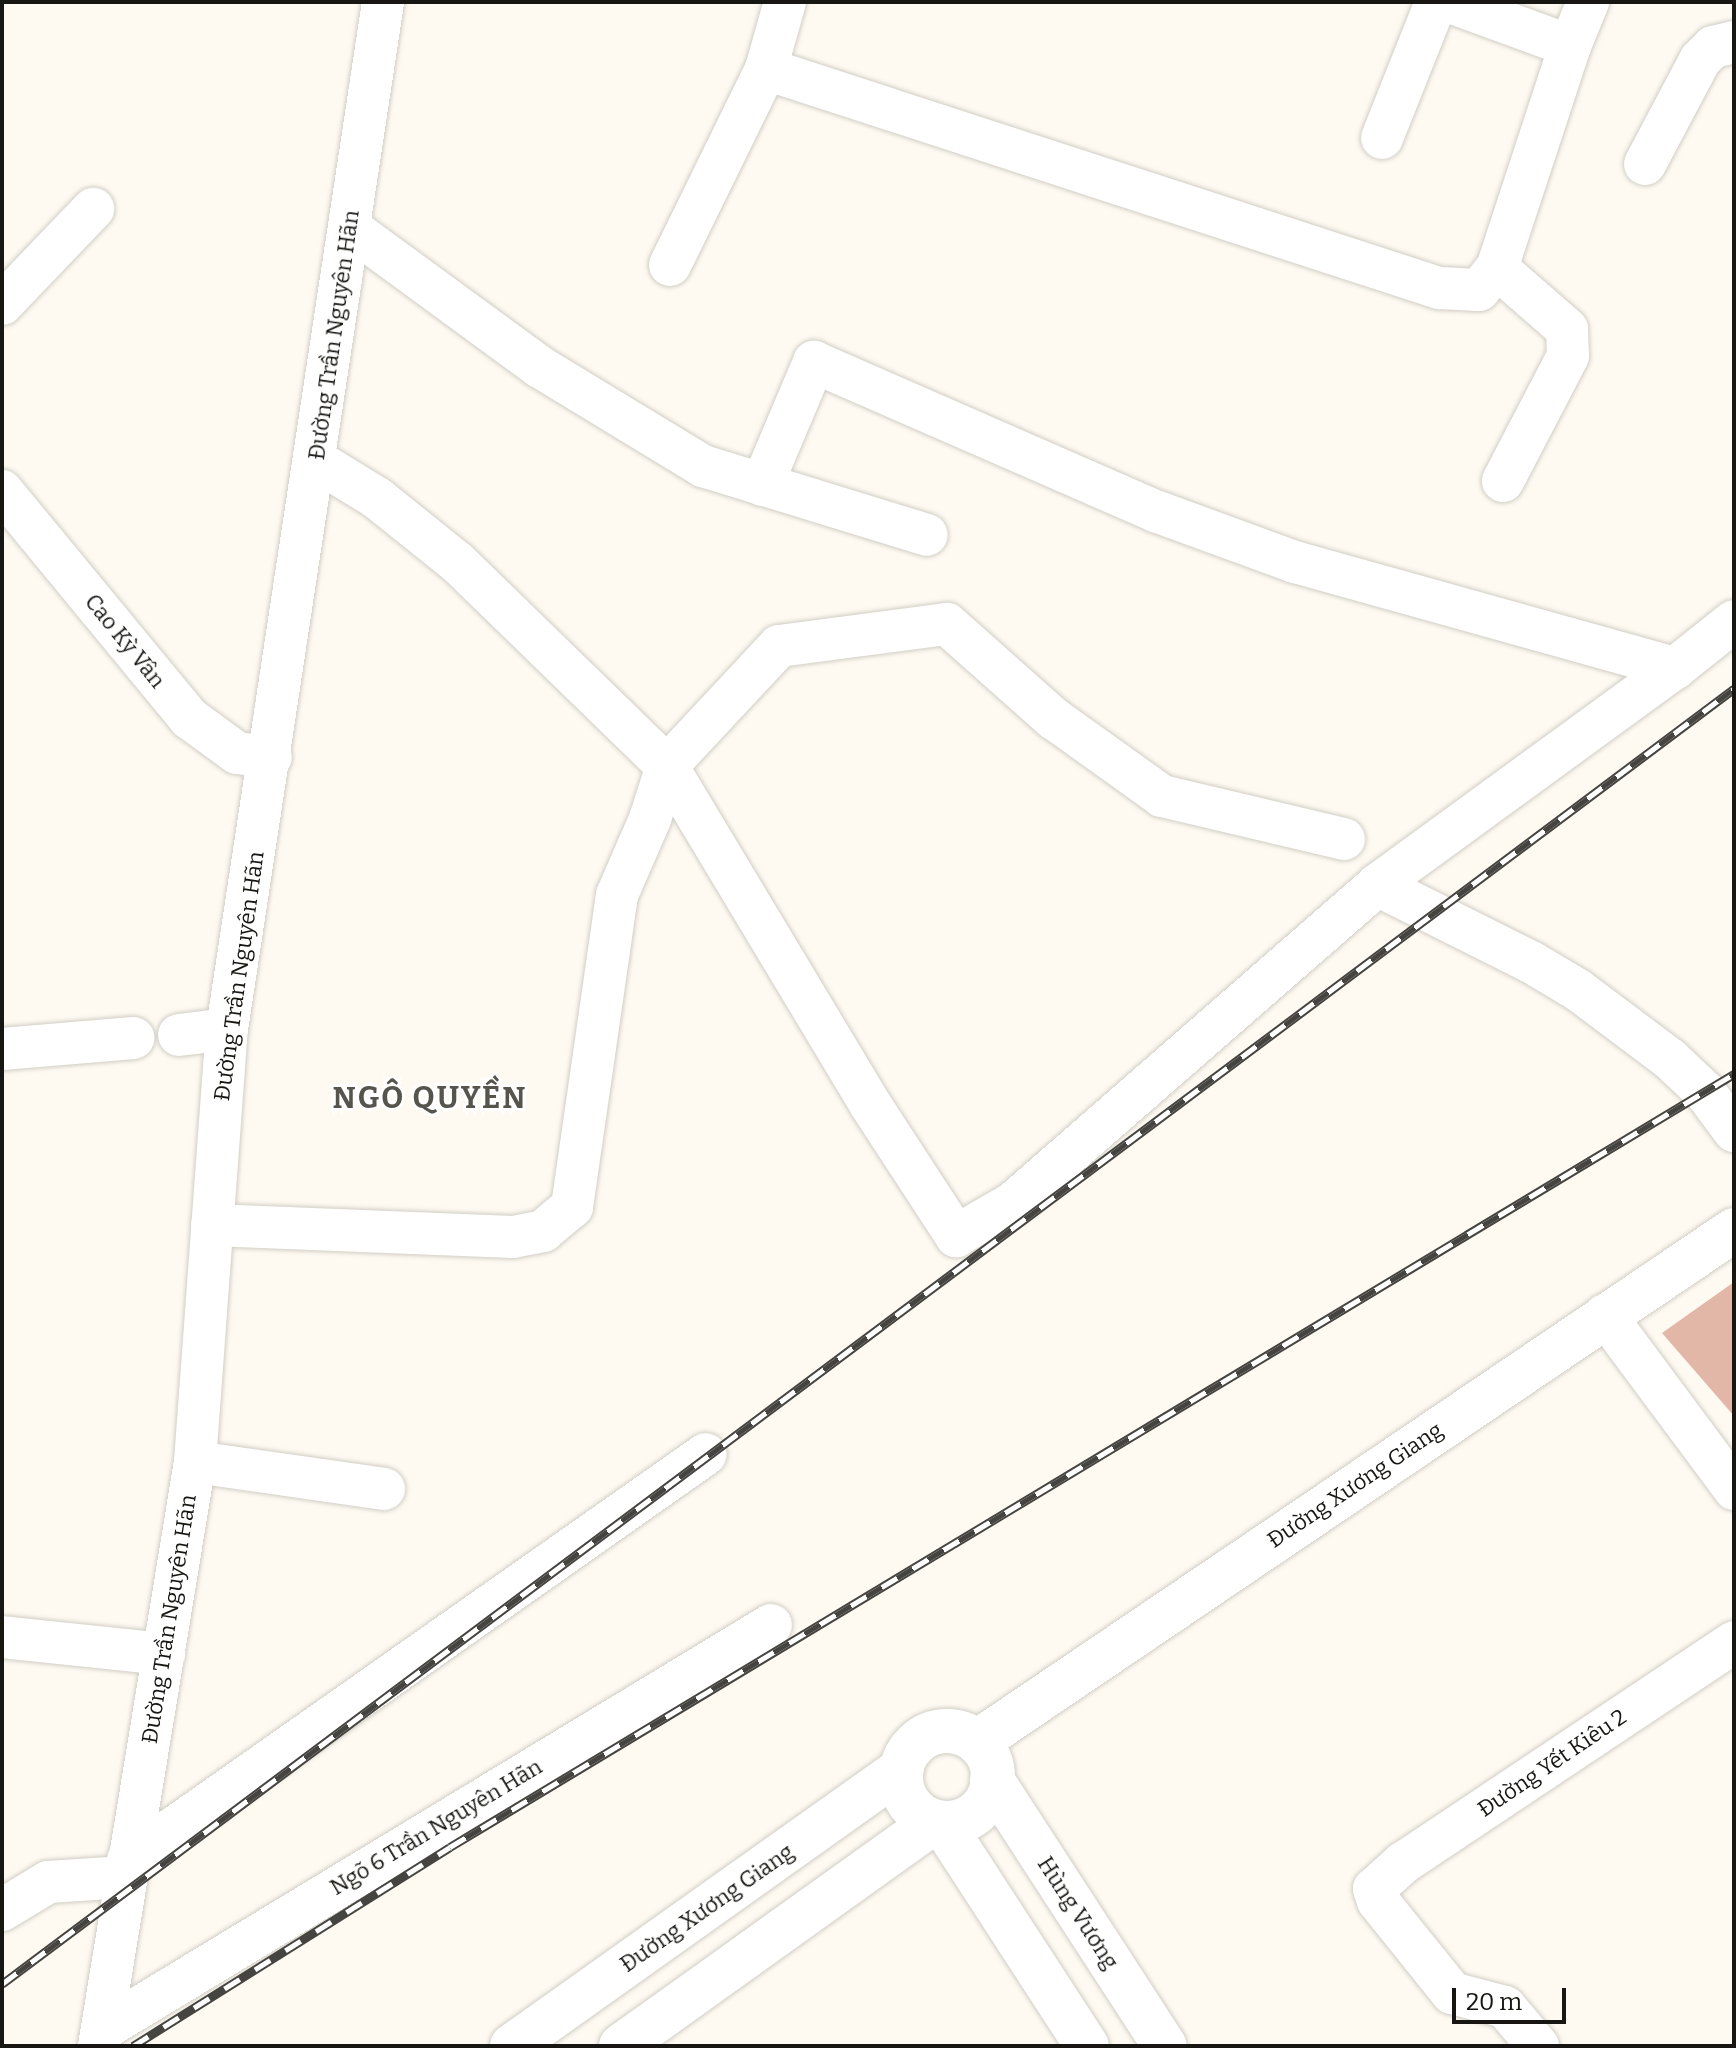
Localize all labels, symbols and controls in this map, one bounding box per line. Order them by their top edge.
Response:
street label: Đường Trần Nguyên Hãn [303,208,365,462]
street label: Cao Kỳ Vân [79,589,171,693]
street label: Đường Trần Nguyên Hãn [208,849,270,1103]
district label: NGÔ QUYỀN [333,1080,527,1116]
street label: Đường Xương Giang [1262,1417,1448,1553]
street label: Đường Trần Nguyên Hãn [136,1493,202,1745]
street label: Đường Yết Kiêu 2 [1473,1704,1631,1822]
street label: Ngõ 6 Trần Nguyên Hãn [325,1753,547,1901]
street label: Đường Xương Giang [615,1838,799,1978]
street label: Hùng Vương [1032,1852,1124,1974]
scale bar [1456,1972,1570,2022]
text: 20 m [1466,1988,1522,2016]

